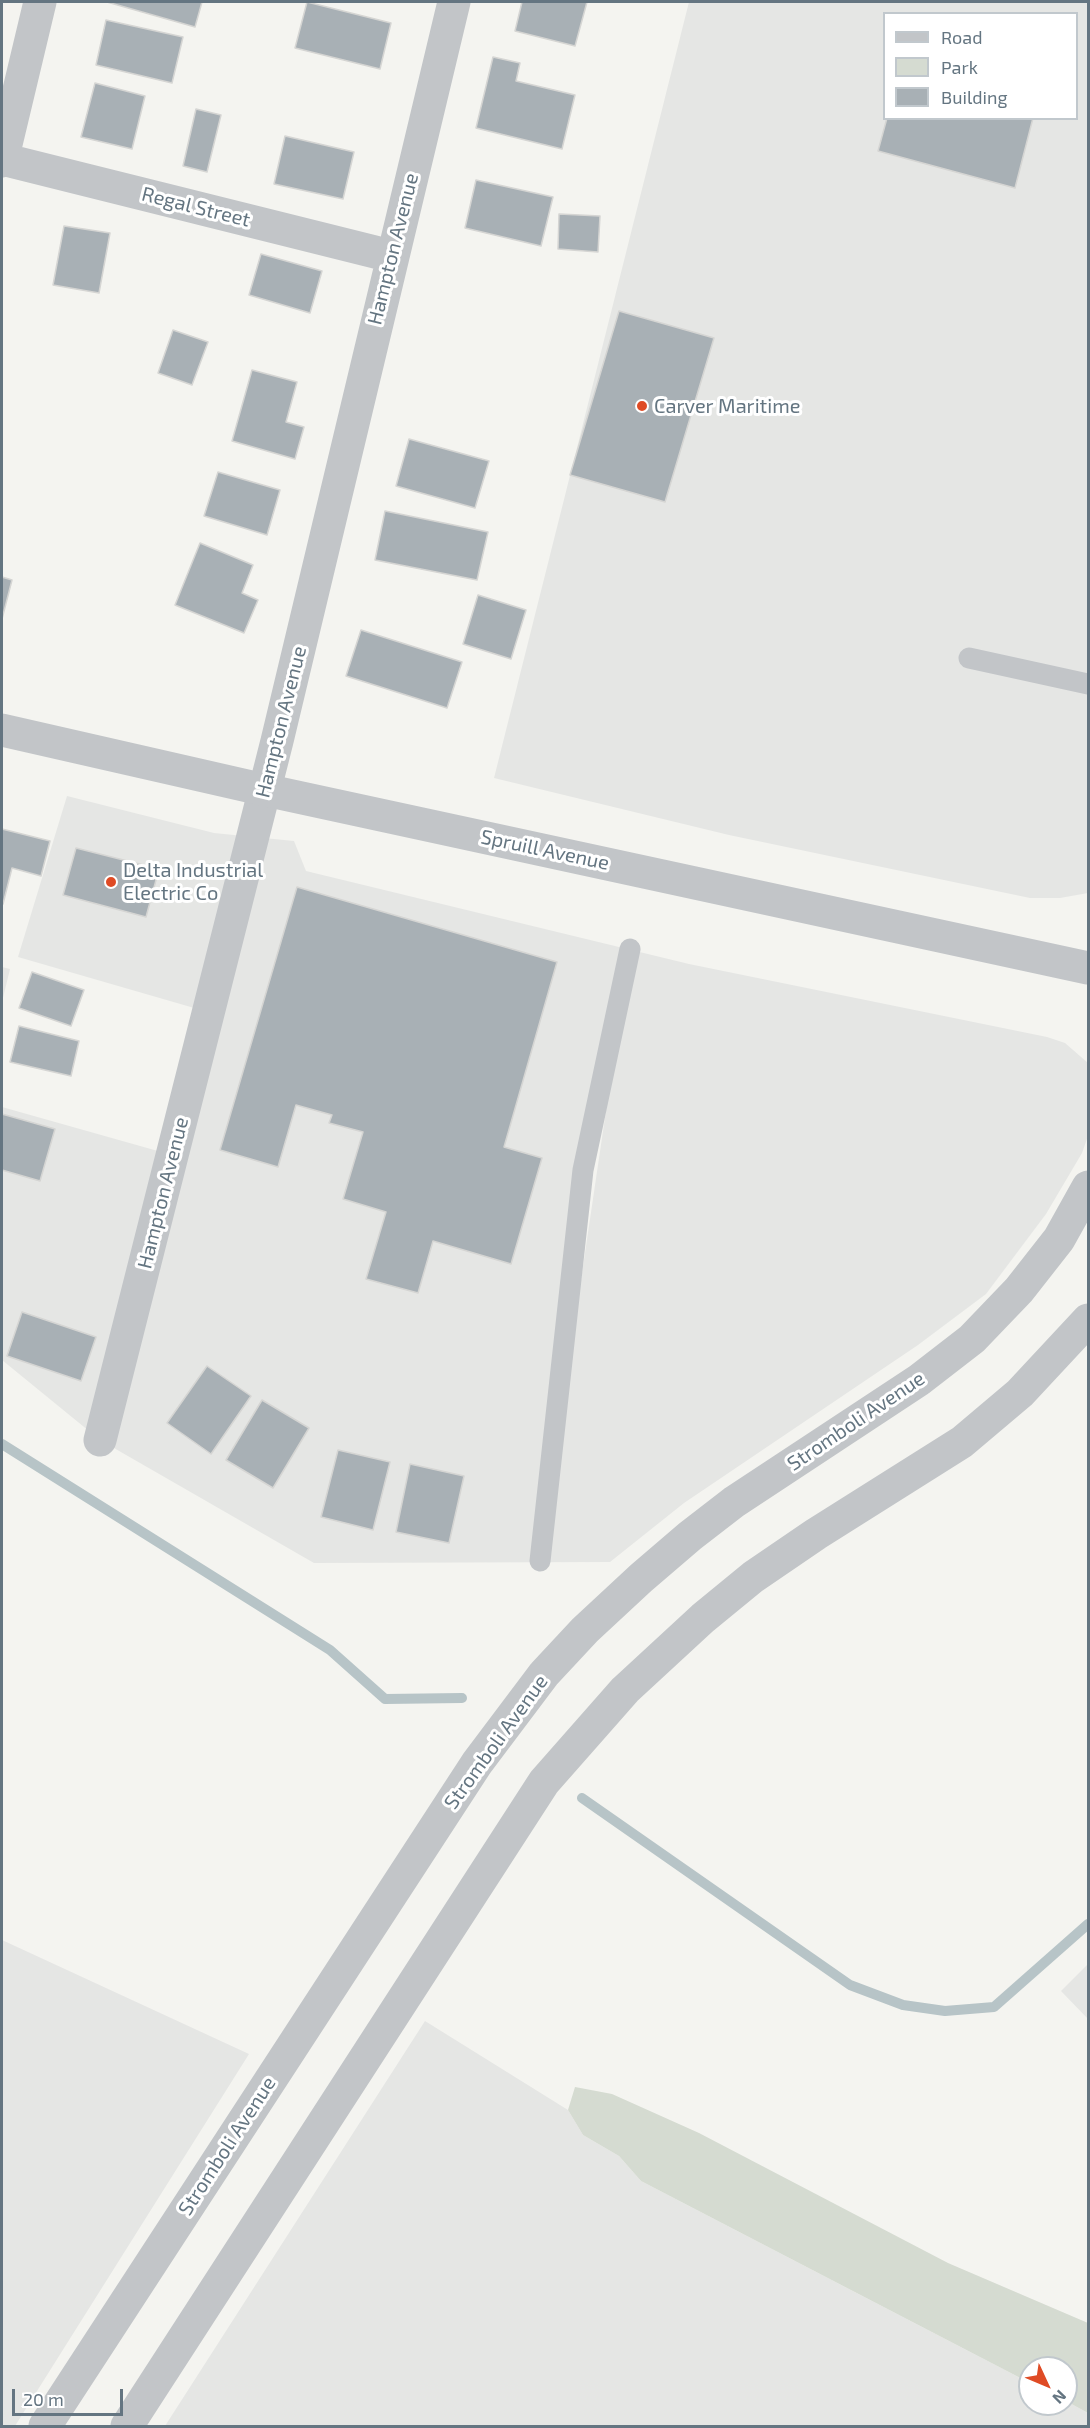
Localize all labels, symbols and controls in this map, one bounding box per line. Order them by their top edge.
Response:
legend [883,12,1078,120]
text: Road [941,26,982,48]
text: Park [941,56,978,78]
text: Building [941,86,1008,108]
street label: Hampton Avenue [363,171,423,327]
street label: Regal Street [139,182,253,232]
place label: Carver Maritime [654,394,800,418]
marker: Carver Maritime [635,399,649,413]
street label: Hampton Avenue [251,644,311,800]
street label: Spruill Avenue [479,825,611,875]
place label: Delta Industrial Electric Co [123,858,263,905]
marker: Delta Industrial Electric Co [104,875,118,889]
street label: Hampton Avenue [133,1115,193,1271]
street label: Stromboli Avenue [783,1366,929,1476]
street label: Stromboli Avenue [439,1670,553,1814]
street label: Stromboli Avenue [173,2072,281,2220]
north arrow [1018,2356,1078,2416]
scale bar [15,2377,126,2415]
text: N [1049,2387,1071,2408]
text: 20 m [23,2388,64,2410]

